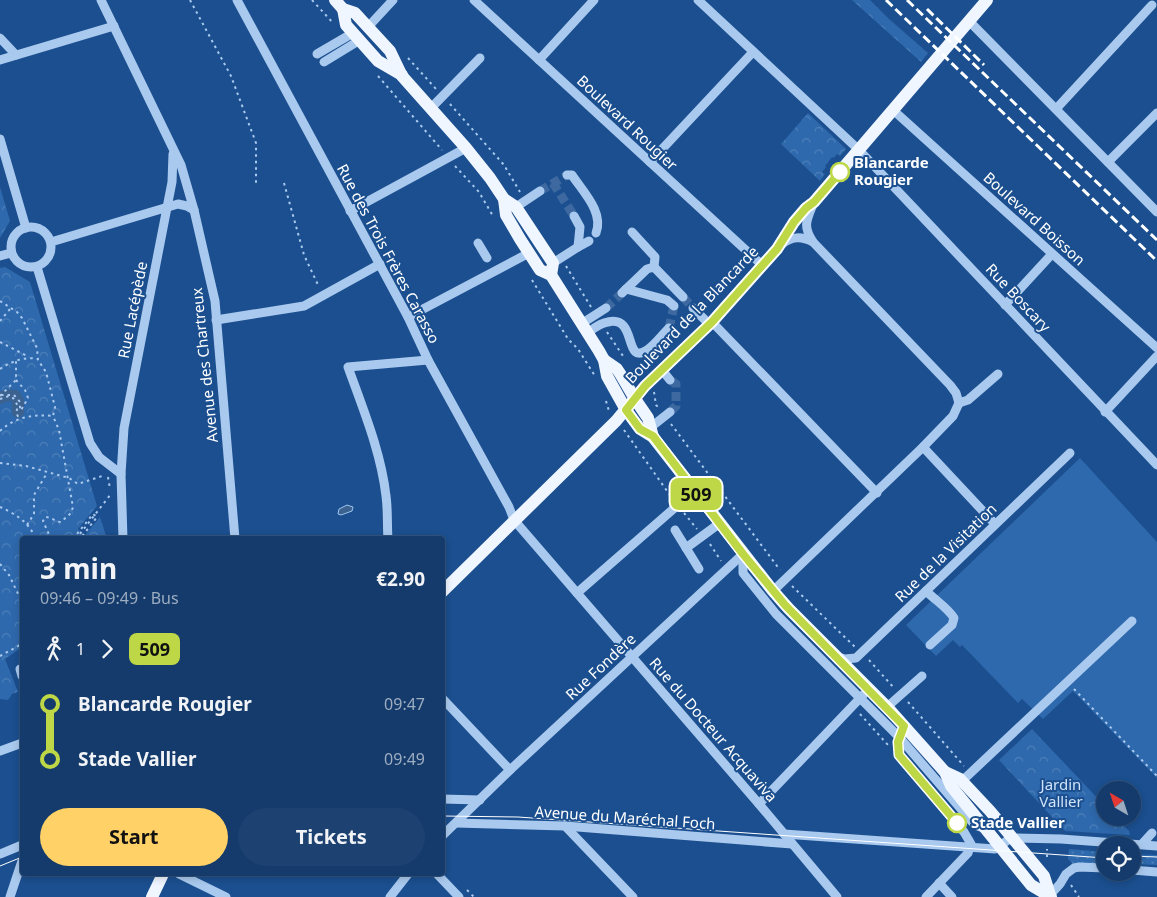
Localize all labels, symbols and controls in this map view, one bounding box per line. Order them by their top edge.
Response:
street label: Boulevard Rougier [573,70,682,174]
place label: Blancarde Rougier [854,152,929,189]
street label: Rue des Trois Frères Carasso [333,160,445,347]
marker: Blancarde Rougier [830,162,850,182]
street label: Boulevard Boisson [979,167,1090,269]
street label: Boulevard de la Blancarde [620,241,762,387]
street label: Rue Boscary [982,259,1056,336]
street label: Rue Lacépède [113,260,151,360]
street label: Avenue des Chartreux [186,287,222,444]
line badge: 509 [667,478,725,510]
text: 509 [681,482,711,506]
street label: Rue de la Visitation [890,499,1000,606]
text: 3 min [40,549,117,587]
text: €2.90 [376,566,425,592]
text: 09:46 – 09:49 · Bus [40,587,179,609]
street label: Rue Fondère [561,629,640,704]
icon: walk [40,635,68,663]
icon: forward [93,635,121,663]
text: 509 [139,637,170,661]
text: 1 [76,638,85,660]
street label: Rue du Docteur Acquaviva [646,653,782,806]
text: Blancarde Rougier [78,691,252,717]
text: 09:47 [384,693,425,715]
text: Stade Vallier [78,746,197,772]
text: 09:49 [384,748,425,770]
park label: Jardin Vallier [1039,774,1083,811]
north arrow [1096,781,1141,826]
map controls [1096,781,1141,881]
street label: Avenue du Maréchal Foch [534,801,716,833]
button: Start [40,808,228,866]
button: Tickets [238,808,425,866]
place label: Stade Vallier [971,812,1065,832]
marker: Stade Vallier [947,813,967,833]
button: locate [1096,836,1141,881]

